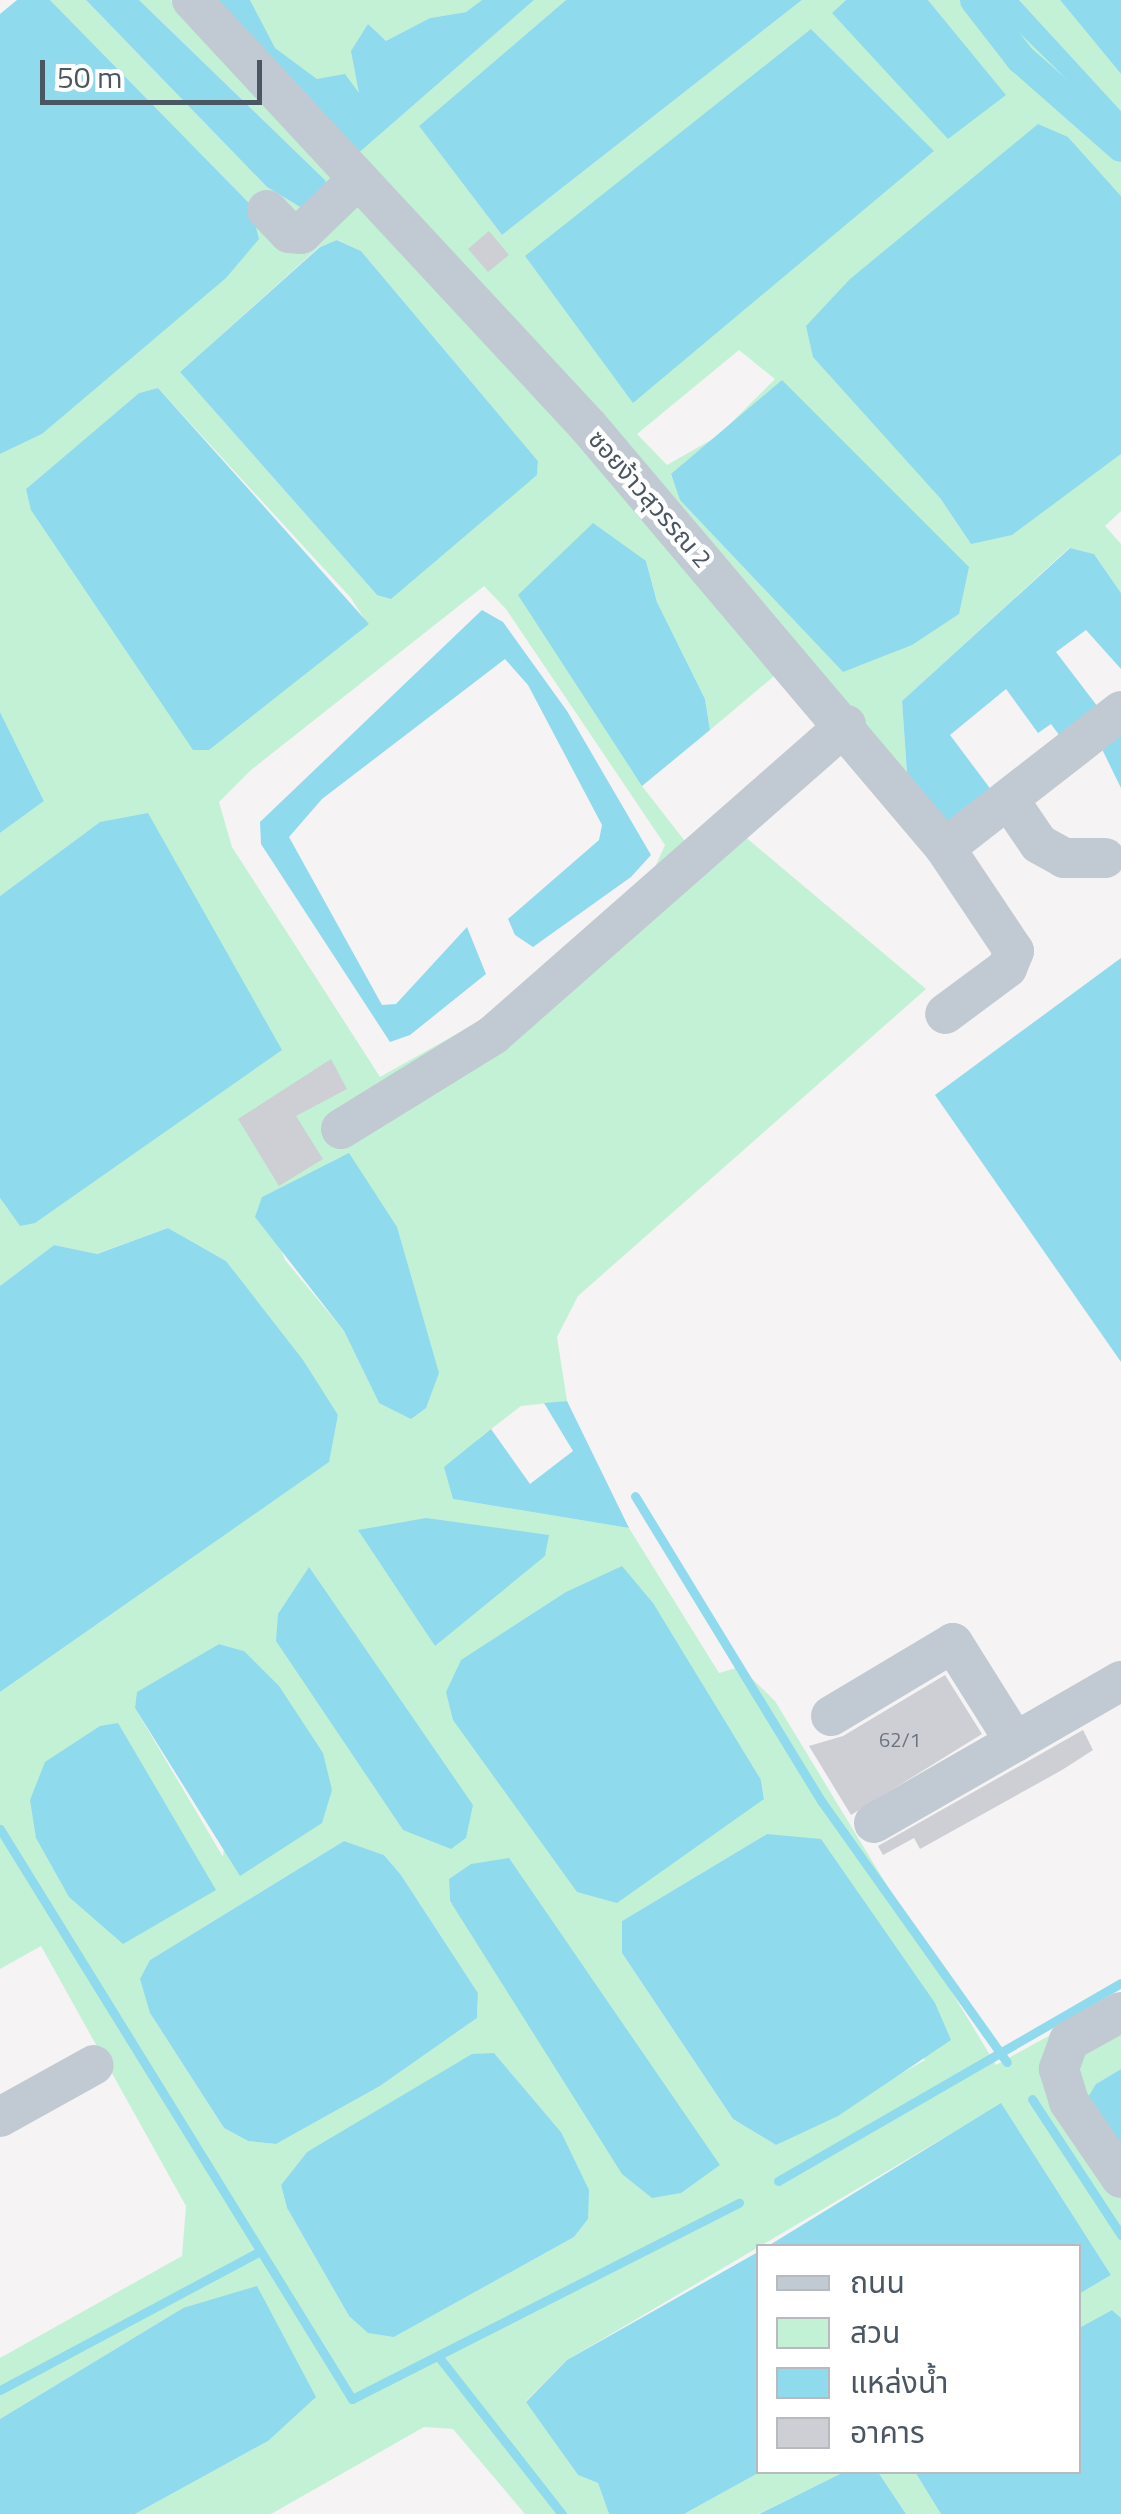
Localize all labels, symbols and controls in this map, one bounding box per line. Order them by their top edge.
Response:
scale bar [45,40,268,102]
text: 50 m [57,54,122,100]
street label: ซอยง้าวสุวรรณ 2 [582,424,718,574]
house number: 62/1 [879,1727,921,1751]
legend [756,2244,1081,2474]
text: ถนน [850,2259,905,2305]
text: สวน [850,2309,900,2355]
text: แหล่งน้ำ [850,2359,948,2405]
text: อาคาร [850,2409,925,2455]

